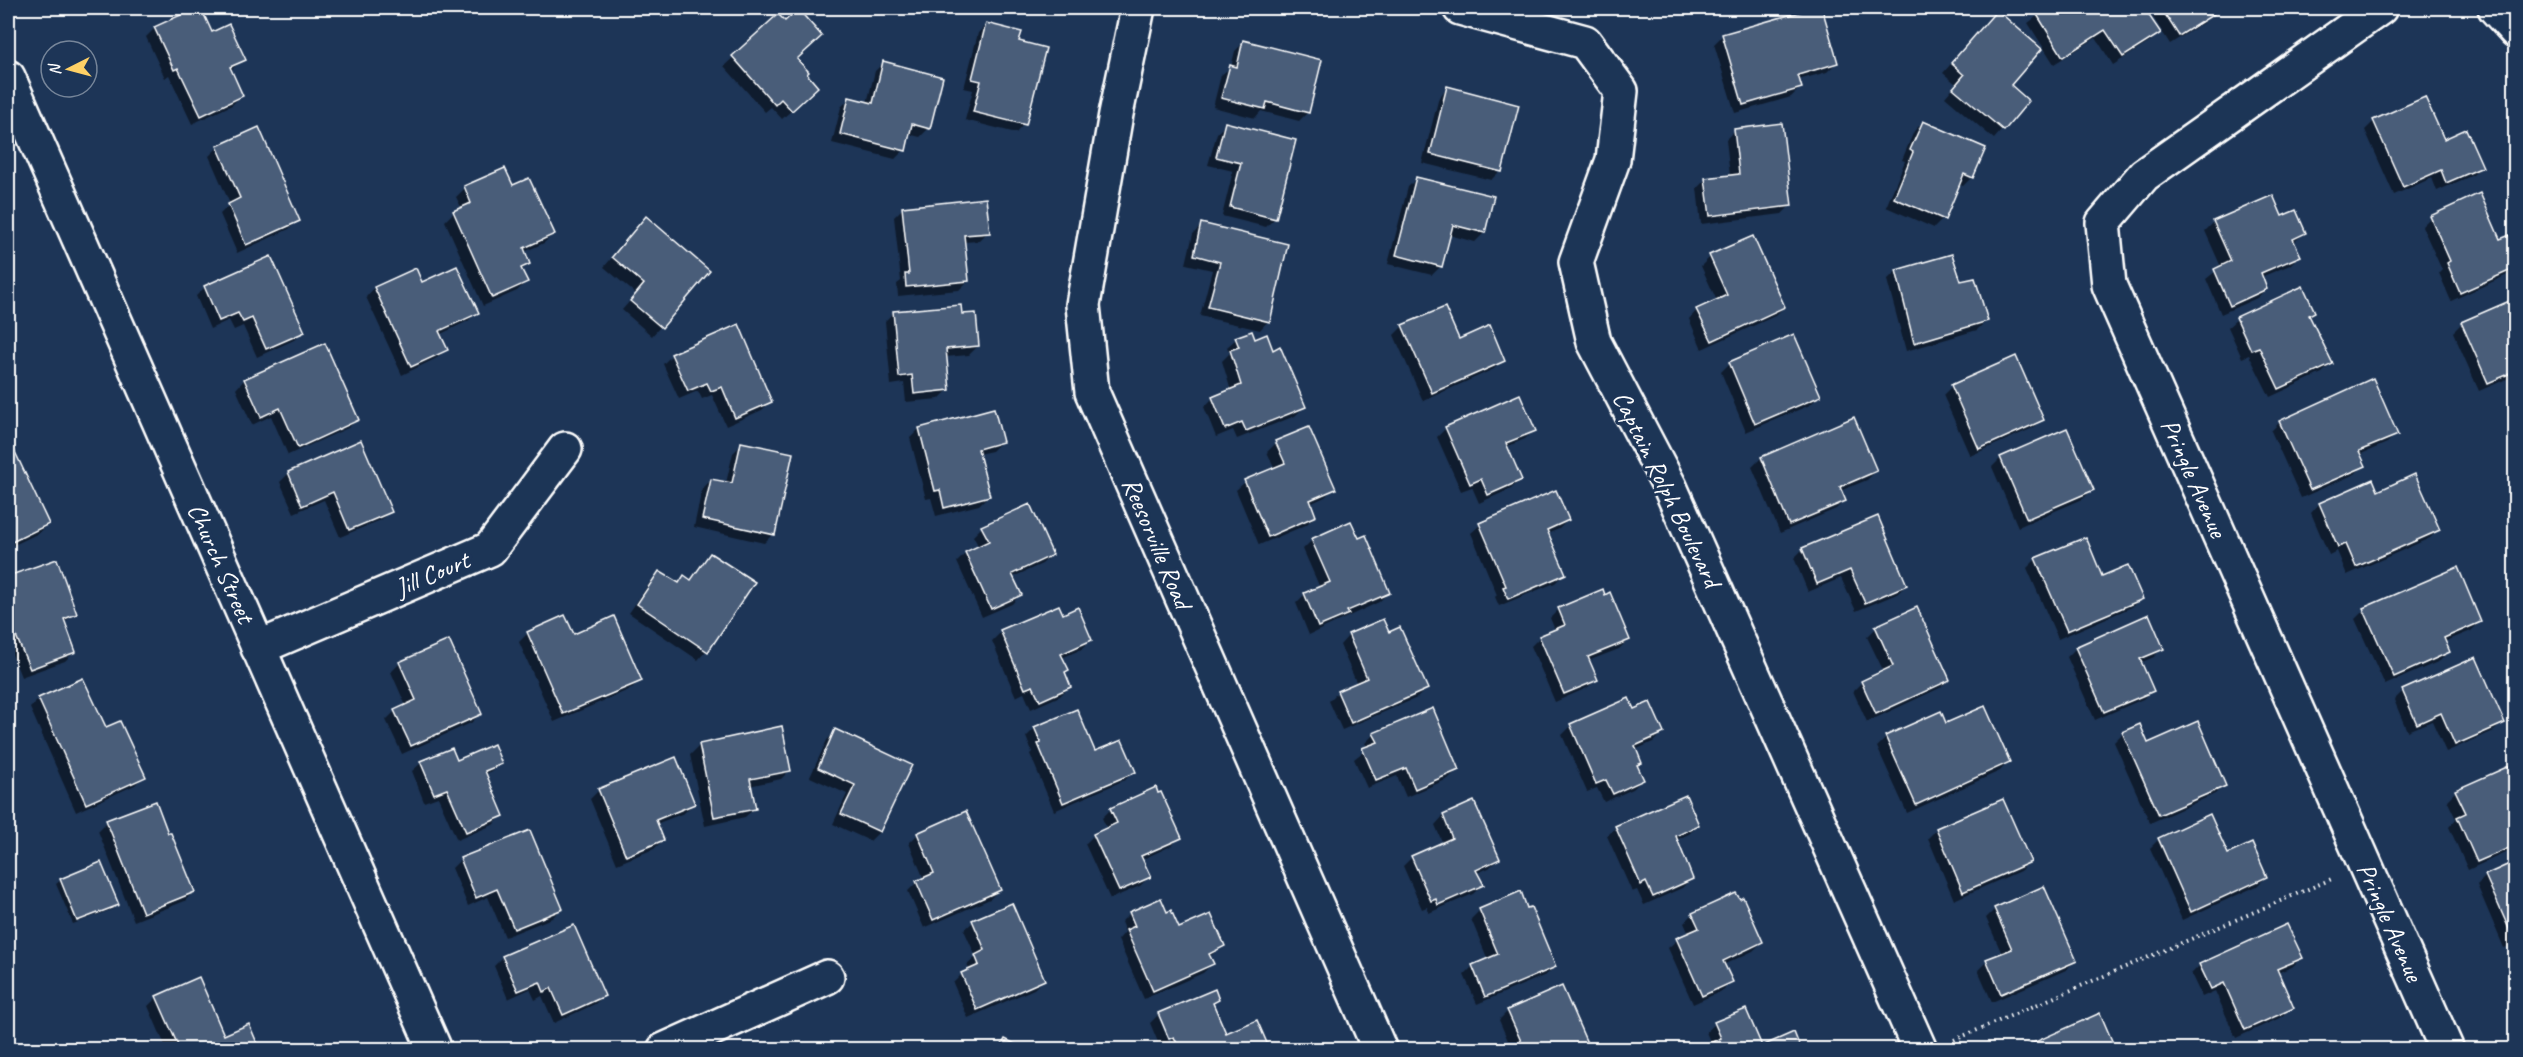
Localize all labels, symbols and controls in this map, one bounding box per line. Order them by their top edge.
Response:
north arrow [39,39,99,99]
text: N [44,61,66,76]
street label: Captain Rolph Boulevard [1605,386,1730,596]
street label: Pringle Avenue [2153,414,2235,544]
street label: Reesorville Road [1115,472,1201,617]
street label: Church Street [180,498,263,630]
street label: Jill Court [388,543,476,605]
street label: Pringle Avenue [2349,858,2431,988]

